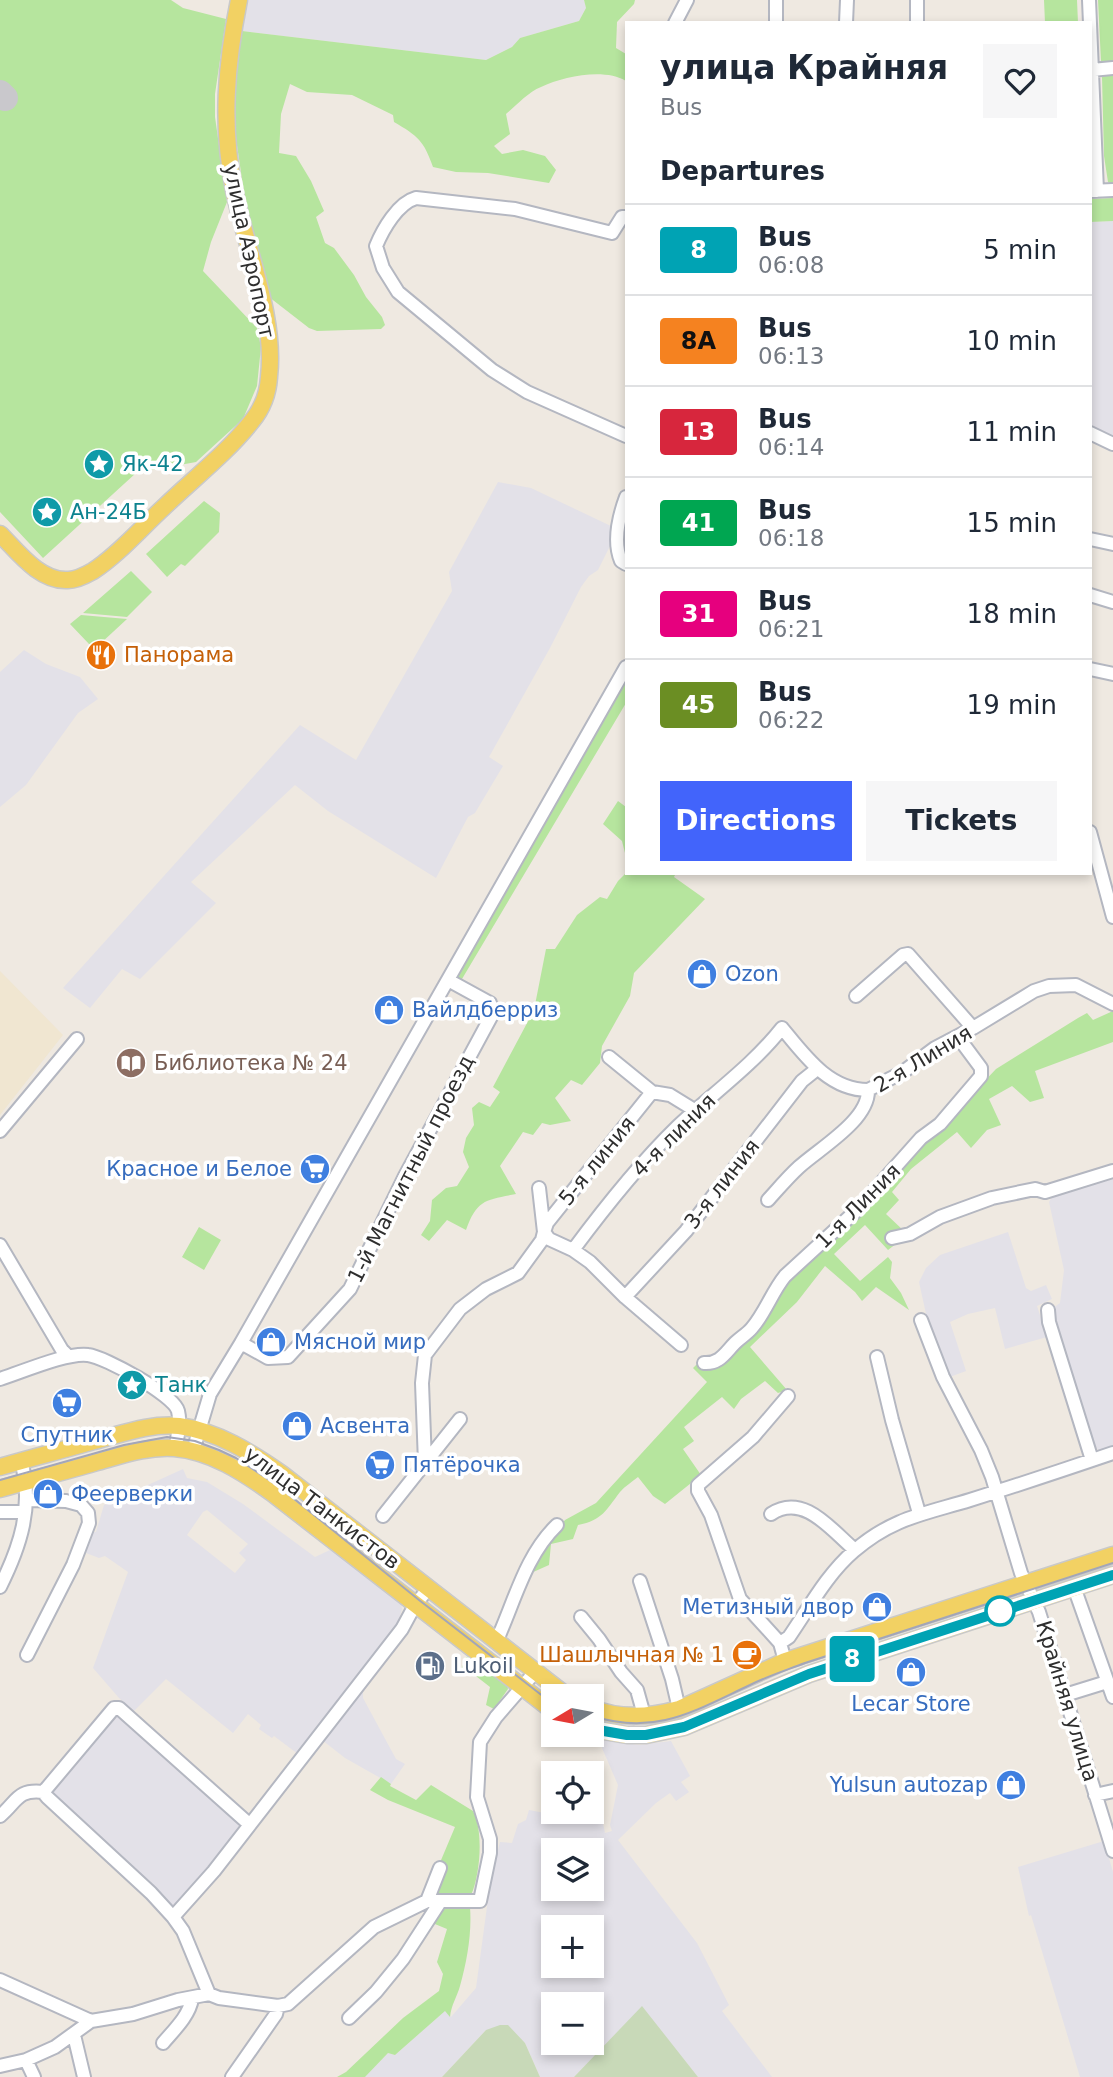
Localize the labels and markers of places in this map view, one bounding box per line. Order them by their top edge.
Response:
place icon: Як-42 [82,447,116,481]
place label: Як-42 [122,452,184,476]
place icon: Ан-24Б [30,495,64,529]
place label: Ан-24Б [70,500,147,524]
restaurant icon: Панорама [84,638,118,672]
place label: Панорама [124,643,234,667]
shop icon: Ozon [685,957,719,991]
place label: Ozon [725,962,779,986]
shop icon: Вайлдберриз [372,993,406,1027]
place label: Вайлдберриз [412,998,558,1022]
library icon: Библиотека № 24 [114,1046,148,1080]
place label: Библиотека № 24 [154,1051,348,1075]
supermarket icon: Красное и Белое [298,1152,332,1186]
place label: Красное и Белое [106,1157,292,1181]
shop icon: Мясной мир [254,1325,288,1359]
place label: Мясной мир [294,1330,426,1354]
place icon: Танк [115,1368,149,1402]
place label: Танк [154,1373,207,1397]
supermarket icon: Спутник [50,1386,84,1420]
shop icon: Асвента [280,1409,314,1443]
place label: Асвента [320,1414,410,1438]
place label: Спутник [20,1423,114,1447]
supermarket icon: Пятёрочка [363,1448,397,1482]
place label: Пятёрочка [403,1453,521,1477]
shop icon: Феерверки [31,1477,65,1511]
place label: Феерверки [71,1482,193,1506]
shop icon: Метизный двор [860,1590,894,1624]
place label: Метизный двор [682,1595,854,1619]
unlabelled marker [985,1596,1015,1626]
cafe icon: Шашлычная № 1 [730,1638,764,1672]
place label: Шашлычная № 1 [539,1643,724,1667]
fuel station icon: Lukoil [413,1649,447,1683]
place label: Lukoil [453,1654,514,1678]
shop icon: Lecar Store [894,1655,928,1689]
place label: Lecar Store [851,1692,971,1716]
shop icon: Yulsun autozap [994,1768,1028,1802]
place label: Yulsun autozap [829,1773,988,1797]

